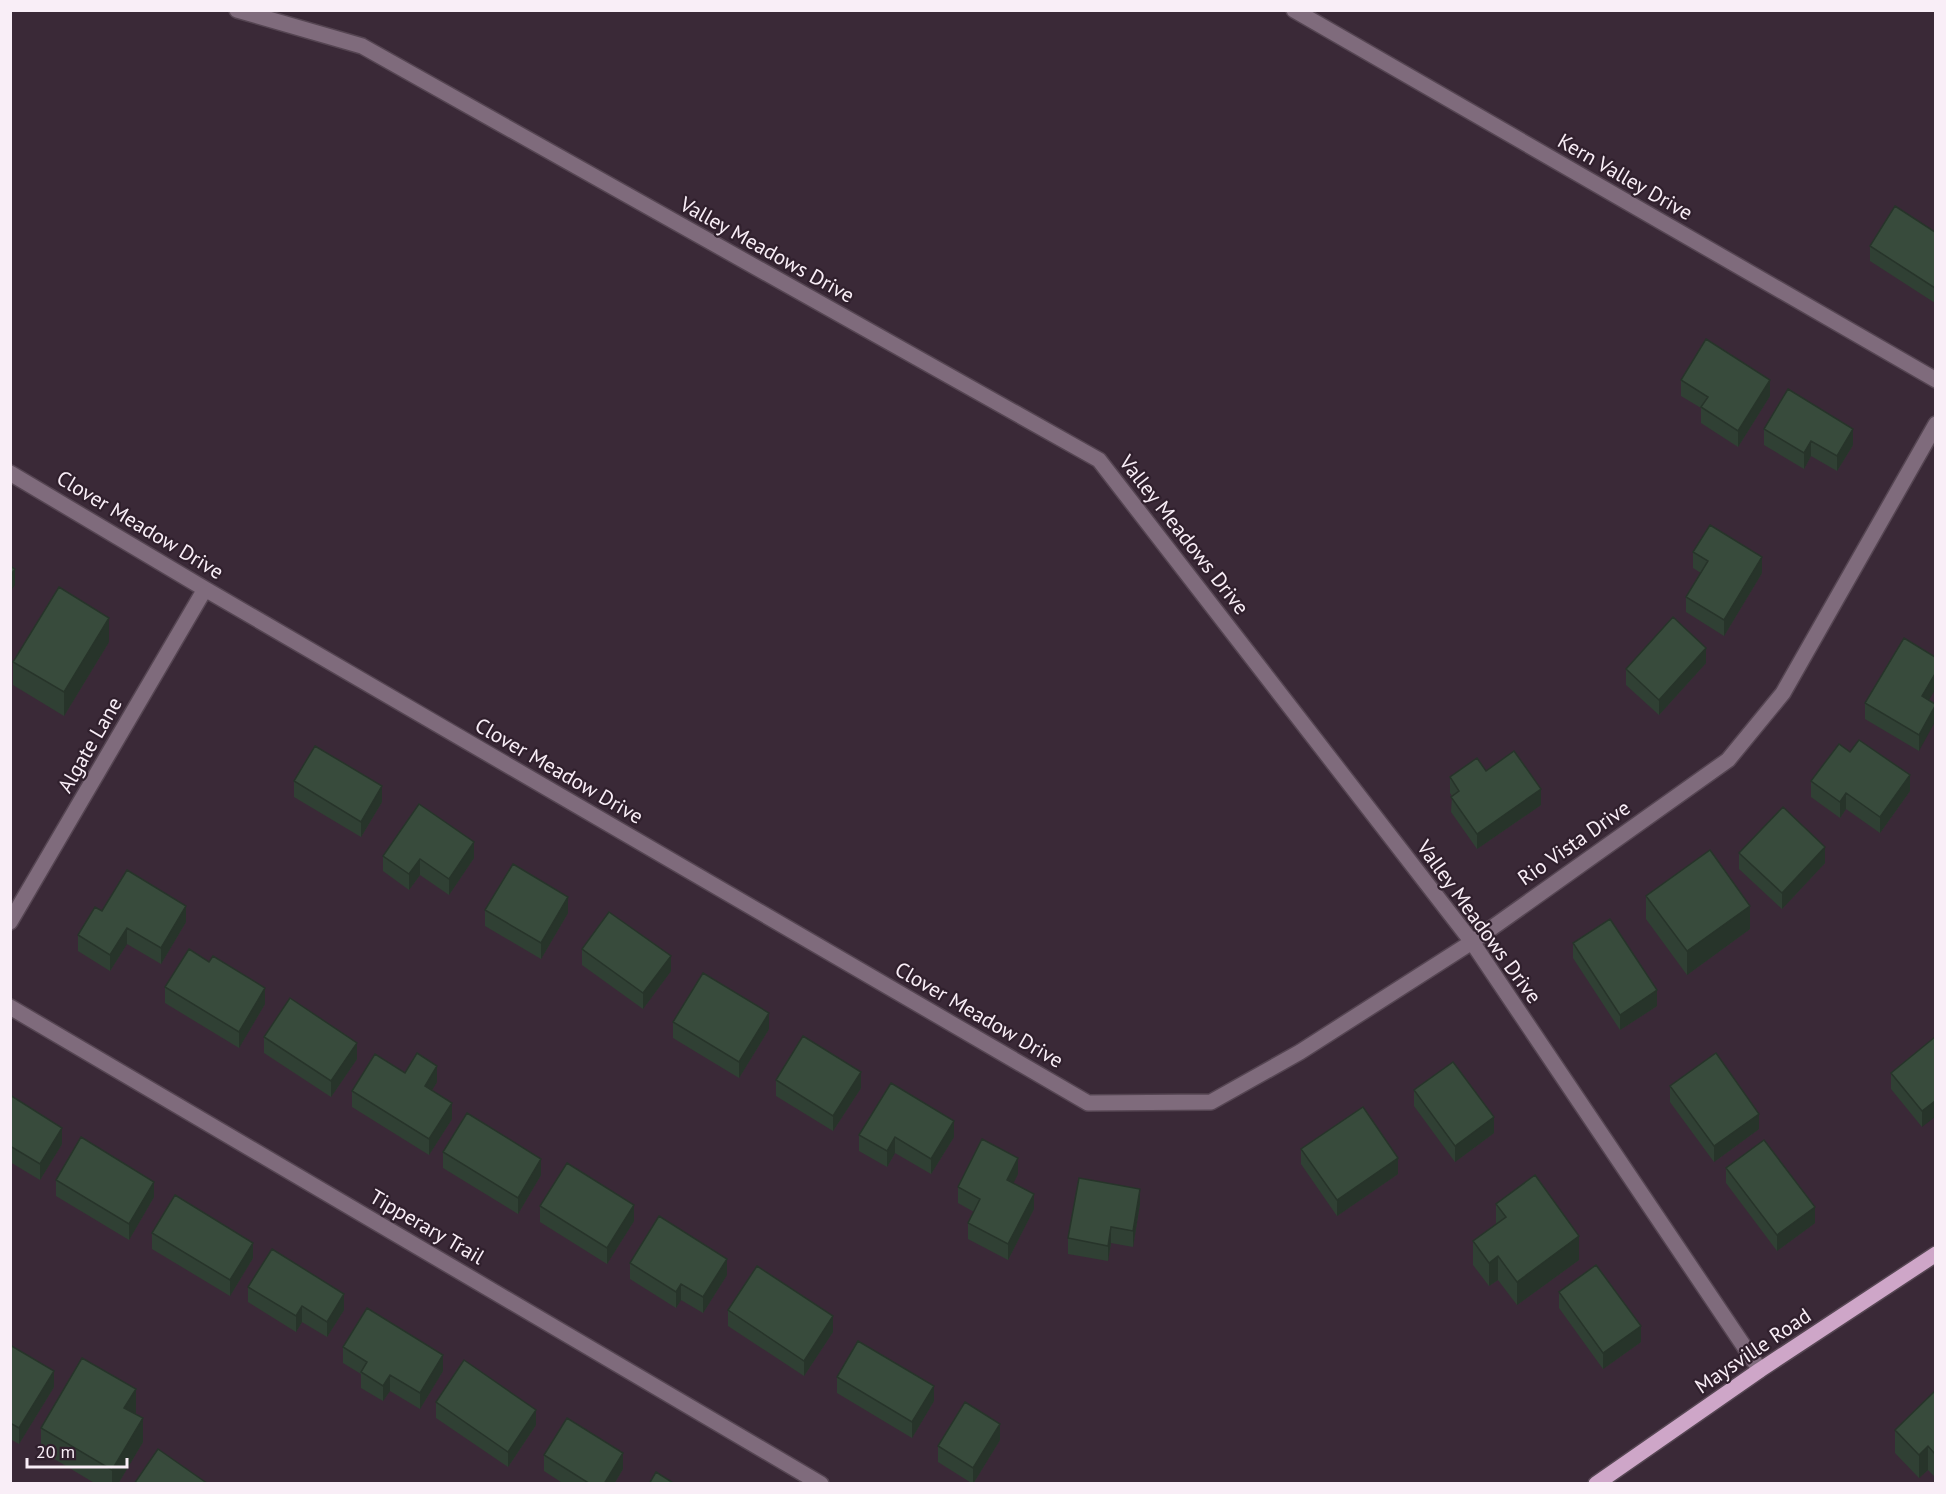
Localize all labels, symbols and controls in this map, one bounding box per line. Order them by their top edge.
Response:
street label: Kern Valley Drive [1553,127,1698,226]
street label: Valley Meadows Drive [674,190,859,309]
street label: Valley Meadows Drive [1113,449,1255,620]
street label: Clover Meadow Drive [52,464,229,585]
street label: Algate Lane [51,692,128,798]
street label: Clover Meadow Drive [470,711,648,830]
street label: Rio Vista Drive [1512,794,1635,891]
street label: Valley Meadows Drive [1410,834,1548,1009]
street label: Clover Meadow Drive [890,955,1068,1074]
street label: Tipperary Trail [365,1183,489,1270]
street label: Maysville Road [1689,1302,1816,1399]
scale bar [27,1431,128,1469]
text: 20 m [36,1440,75,1463]

